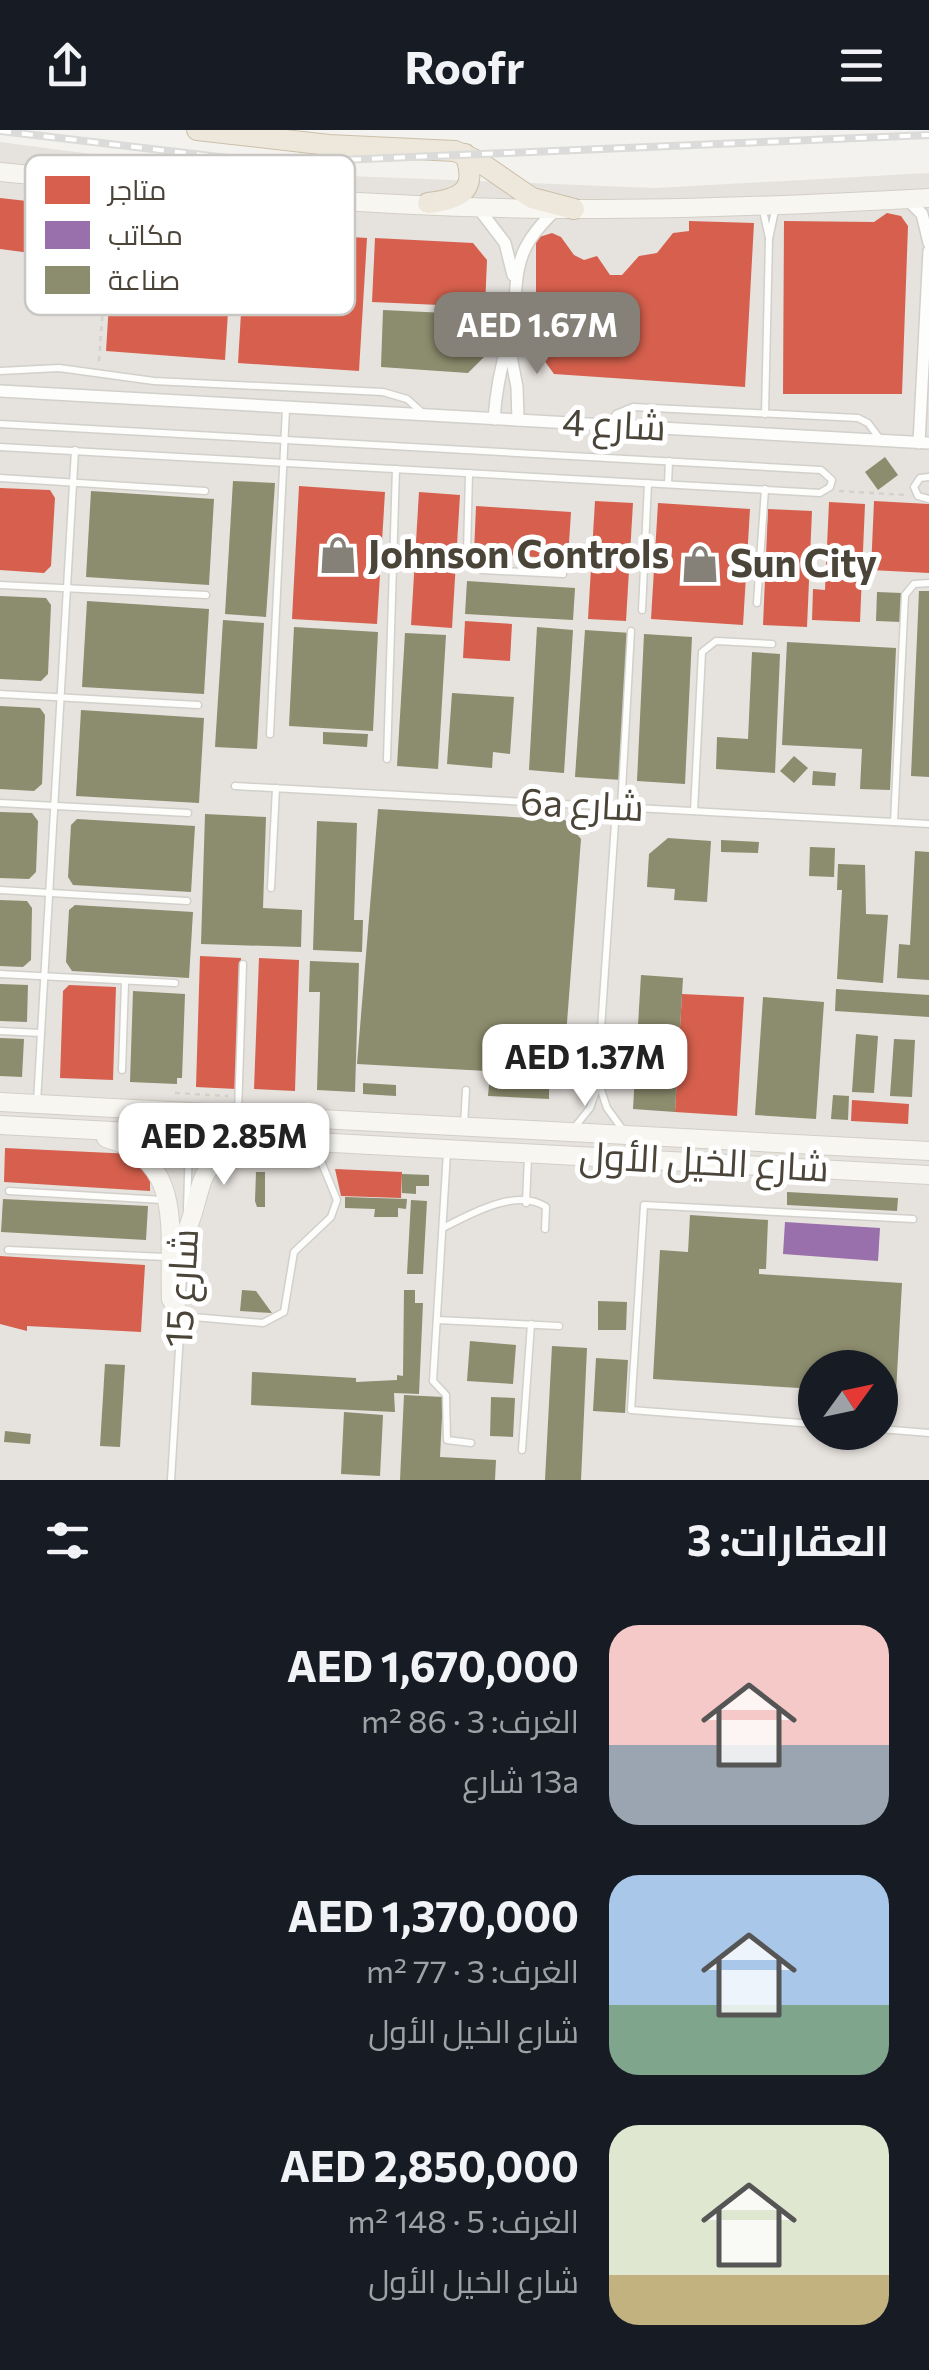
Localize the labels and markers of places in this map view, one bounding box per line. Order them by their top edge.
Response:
pin: AED 1.67M [423,292,651,377]
place label: Johnson Controls [368,529,669,576]
shop icon: Johnson Controls [317,534,359,576]
place label: Sun City [730,538,877,585]
shop icon: Sun City [679,543,721,585]
pin: AED 1.37M [471,1024,699,1109]
pin: AED 2.85M [110,1103,338,1188]

